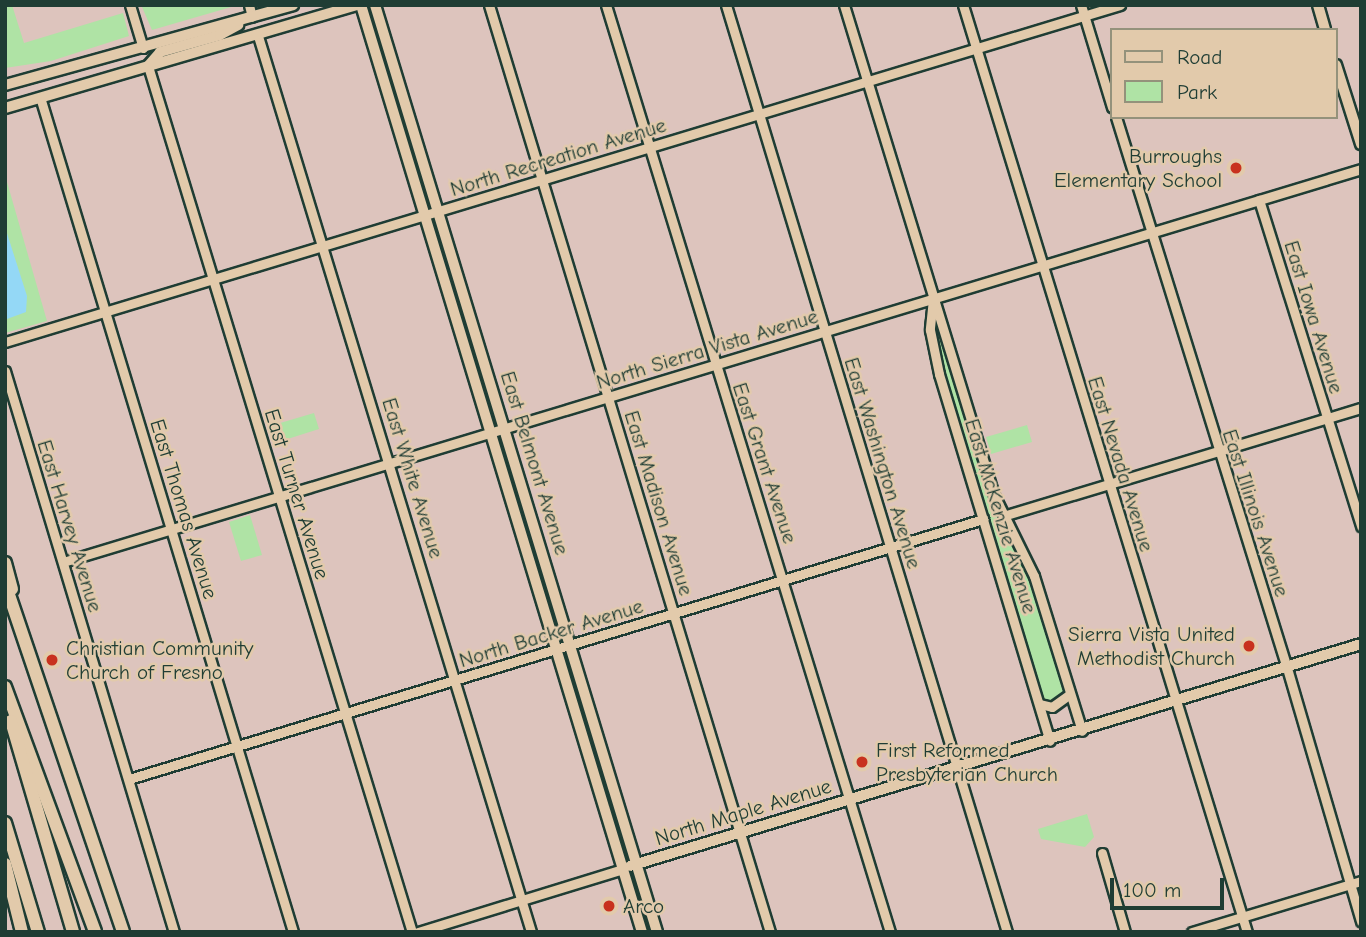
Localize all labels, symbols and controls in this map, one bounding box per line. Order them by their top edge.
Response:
legend [1110,28,1338,119]
text: Road [1177,45,1222,69]
text: Park [1177,80,1217,104]
street label: North Recreation Avenue [447,112,669,202]
place label: Burroughs Elementary School [1054,143,1222,193]
marker: Burroughs Elementary School [1228,160,1244,176]
street label: East Iowa Avenue [1279,238,1349,396]
street label: North Sierra Vista Avenue [593,303,821,395]
street label: East Washington Avenue [839,354,927,572]
street label: East Belmont Avenue [495,368,575,558]
street label: East Nevada Avenue [1082,373,1160,555]
street label: East Grant Avenue [727,379,803,547]
street label: East White Avenue [377,395,449,561]
street label: East Turner Avenue [259,406,335,582]
street label: East Madison Avenue [619,408,699,598]
street label: East Thomas Avenue [145,416,223,602]
street label: East McKenzie Avenue [959,416,1043,616]
street label: East Illinois Avenue [1217,426,1295,600]
street label: East Harvey Avenue [32,437,108,615]
street label: North Backer Avenue [456,593,646,673]
place label: Sierra Vista United Methodist Church [1068,621,1235,671]
place label: Christian Community Church of Fresno [66,635,253,685]
marker: Sierra Vista United Methodist Church [1241,638,1257,654]
marker: Christian Community Church of Fresno [44,652,60,668]
place label: First Reformed Presbyterian Church [876,737,1058,787]
marker: First Reformed Presbyterian Church [854,754,870,770]
street label: North Maple Avenue [652,773,834,851]
scale bar [1114,864,1228,908]
text: 100 m [1123,878,1181,902]
place label: Arco [623,893,664,919]
marker: Arco [601,898,617,914]

